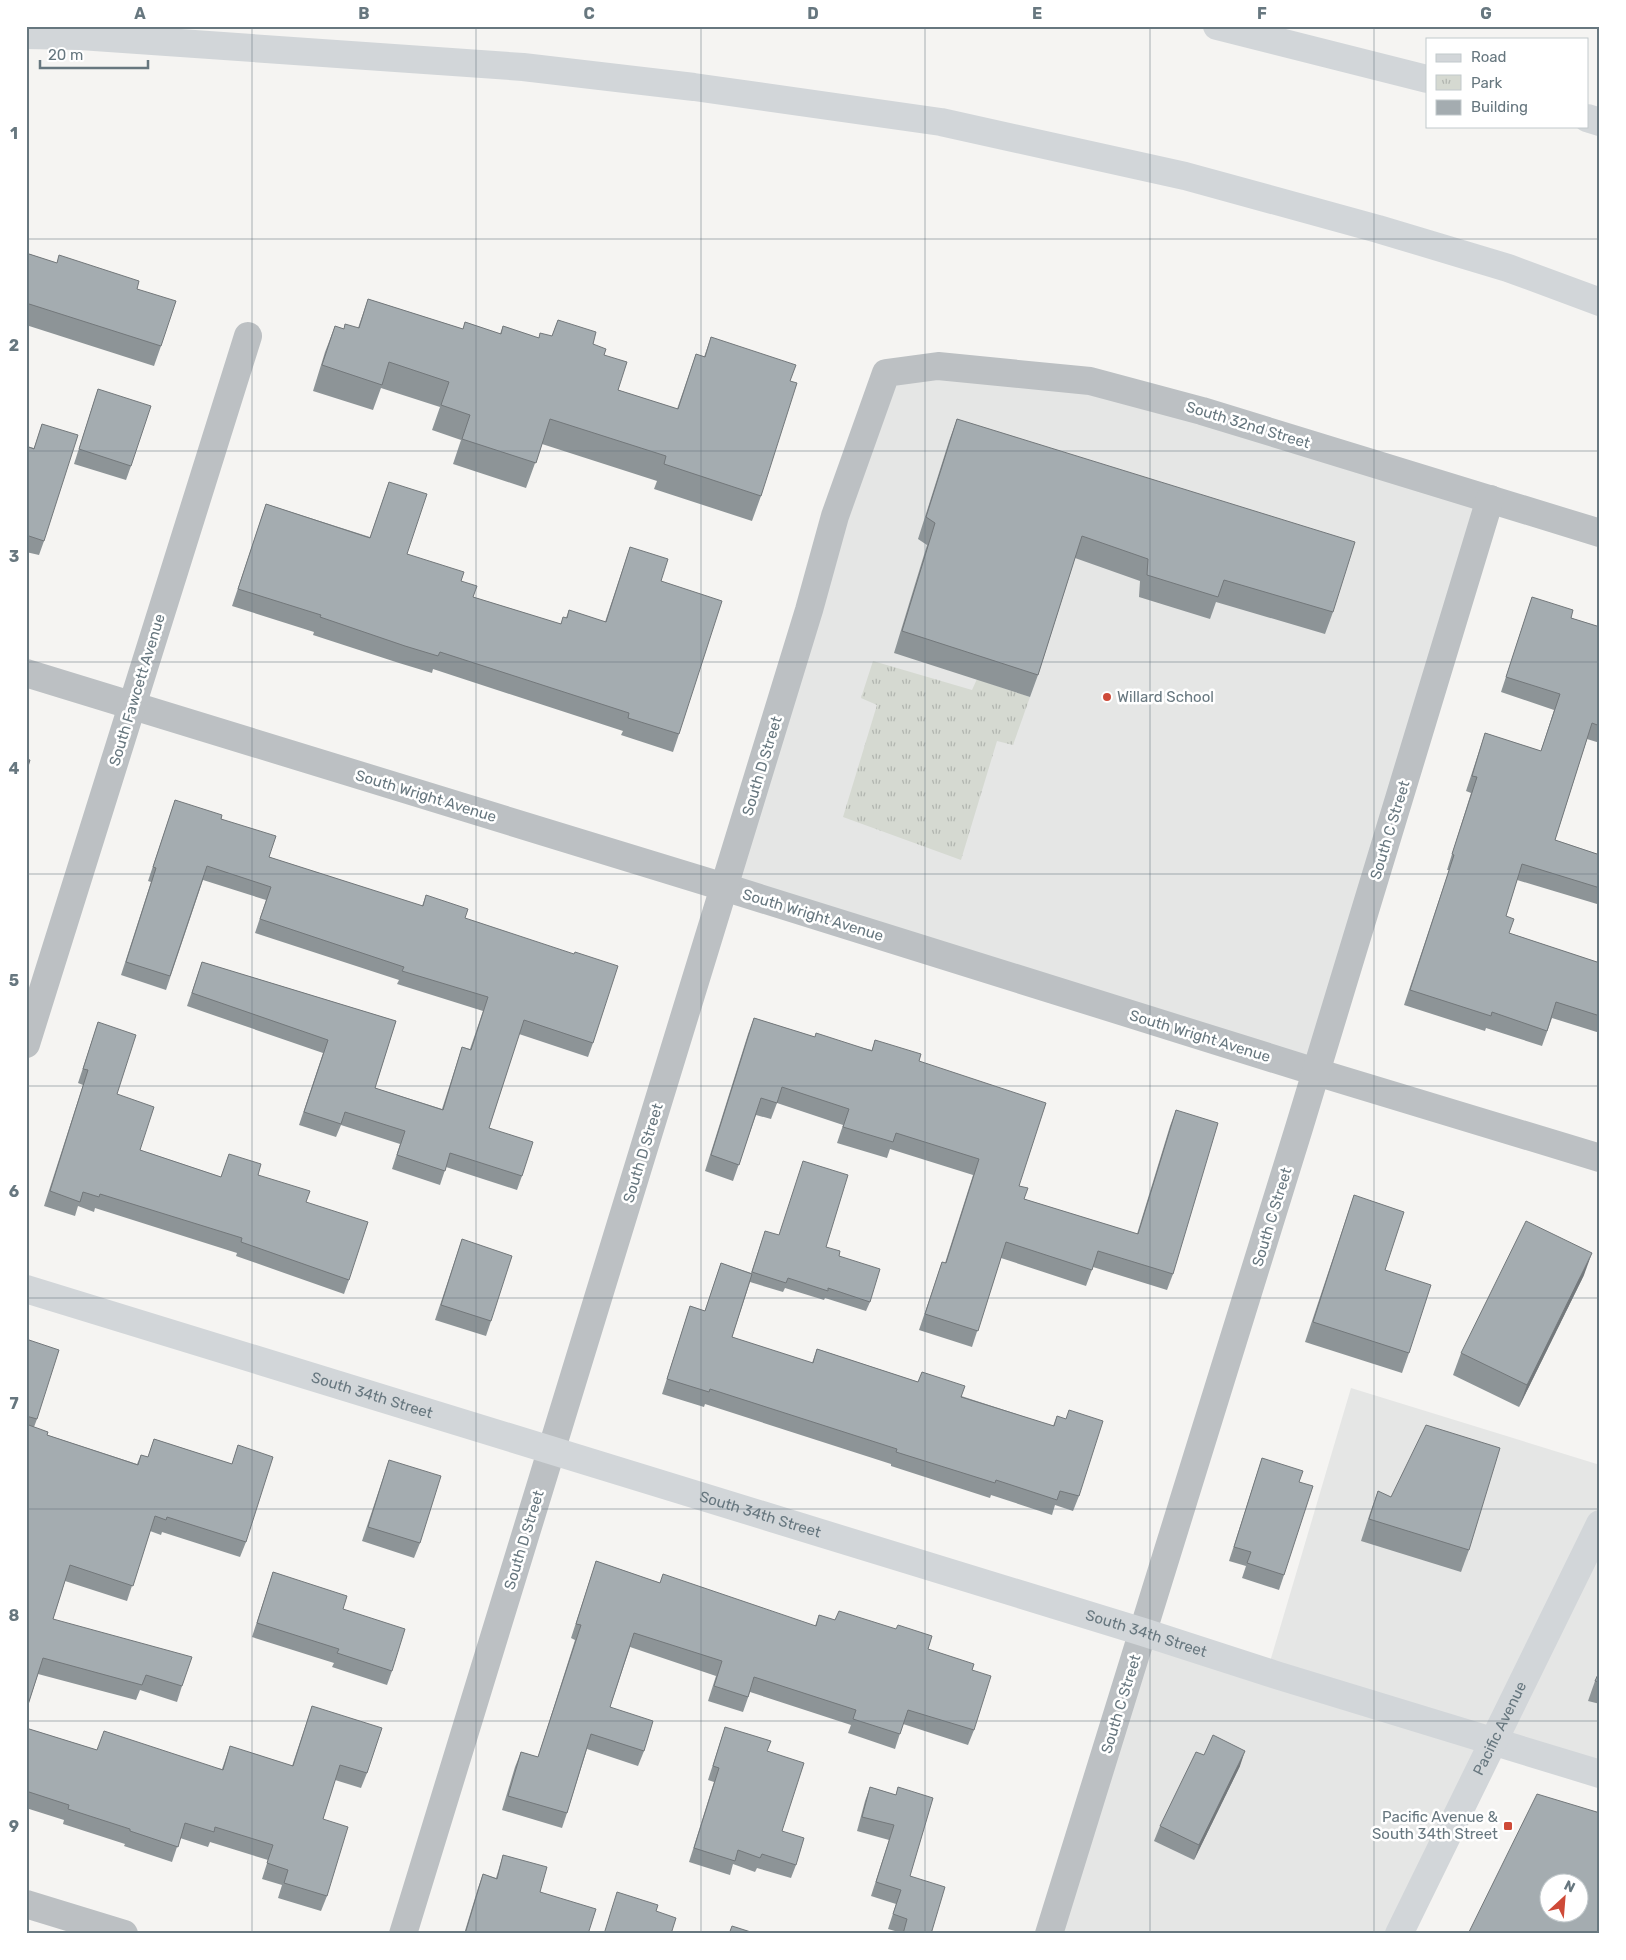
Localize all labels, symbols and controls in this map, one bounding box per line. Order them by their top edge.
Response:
text: A [134,4,146,23]
text: B [358,4,370,23]
text: C [583,4,595,23]
text: D [807,4,819,23]
text: E [1032,4,1042,23]
text: F [1257,4,1267,23]
text: G [1480,4,1492,23]
scale bar [40,38,148,70]
legend [1426,38,1588,128]
text: 20 m [48,46,83,64]
text: Road [1471,48,1507,66]
text: Park [1471,74,1502,92]
text: Building [1471,98,1528,116]
text: 1 [10,124,18,143]
text: 2 [9,336,19,355]
street label: South 32nd Street [1184,398,1312,452]
text: 3 [9,547,19,566]
street label: South Fawcett Avenue [105,612,169,768]
place label: Willard School [1117,688,1214,706]
marker: Willard School [1101,691,1113,703]
street label: South D Street [738,714,786,818]
text: 4 [9,759,20,778]
street label: South Wright Avenue [353,766,499,826]
street label: South C Street [1366,778,1414,882]
street label: South Wright Avenue [740,885,886,945]
text: 5 [9,971,19,990]
street label: South Wright Avenue [1127,1006,1273,1066]
street label: South D Street [619,1101,667,1205]
street label: South C Street [1248,1165,1296,1269]
text: 6 [9,1182,19,1201]
street label: South 34th Street [309,1368,435,1422]
text: 7 [9,1394,19,1413]
street label: South 34th Street [697,1487,823,1542]
street label: South D Street [500,1488,548,1592]
text: 8 [9,1606,20,1625]
street label: South 34th Street [1083,1606,1209,1661]
street label: South C Street [1097,1652,1145,1756]
street label: Pacific Avenue [1469,1679,1530,1778]
place label: Pacific Avenue & South 34th Street [1372,1808,1499,1843]
text: 9 [9,1817,19,1836]
marker: Pacific Avenue & South 34th Street [1502,1820,1514,1832]
north arrow [1538,1872,1588,1922]
text: N [1561,1877,1578,1897]

